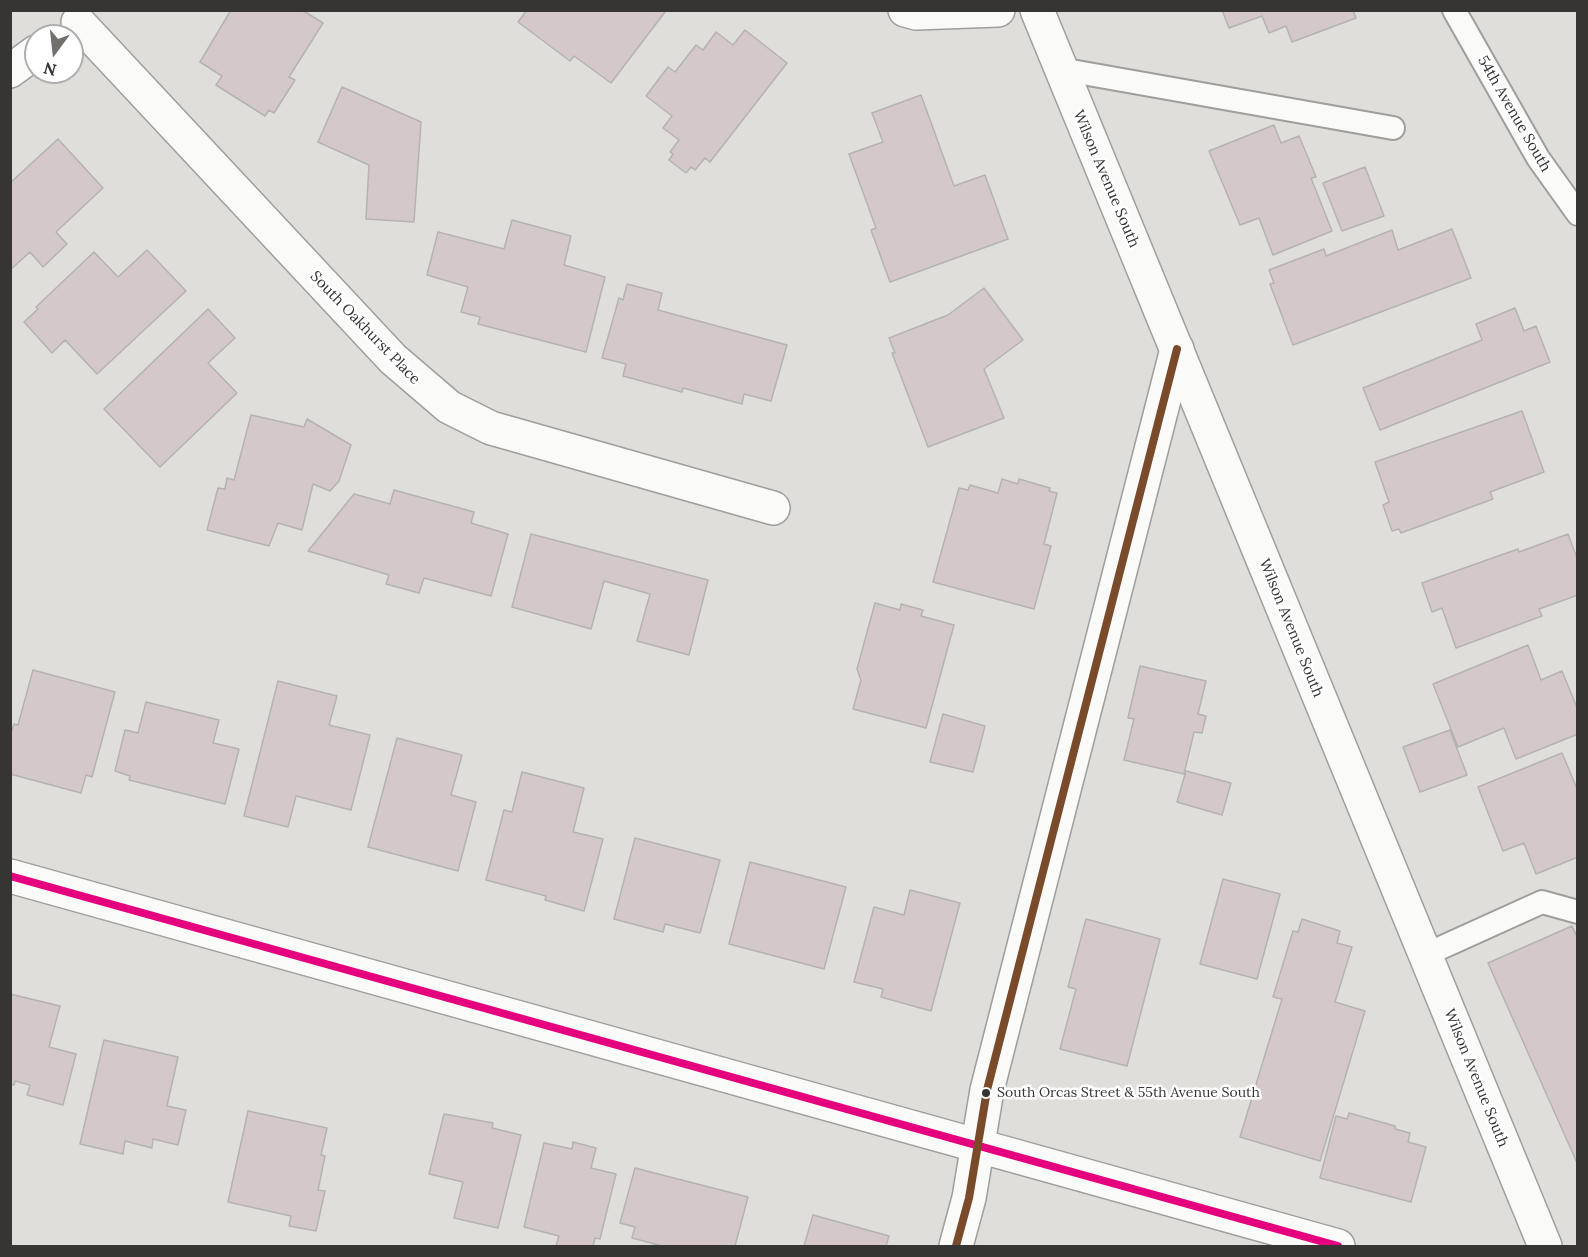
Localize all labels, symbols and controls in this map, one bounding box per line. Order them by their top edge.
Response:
north arrow [24,24,84,84]
street label: 54th Avenue South [1473,53,1555,175]
text: N [41,58,58,81]
street label: Wilson Avenue South [1069,108,1143,250]
street label: South Oakhurst Place [306,268,424,388]
street label: Wilson Avenue South [1255,556,1327,700]
street label: Wilson Avenue South [1440,1006,1512,1150]
place label: South Orcas Street & 55th Avenue South [997,1085,1260,1101]
marker: South Orcas Street & 55th Avenue South [980,1087,992,1099]

